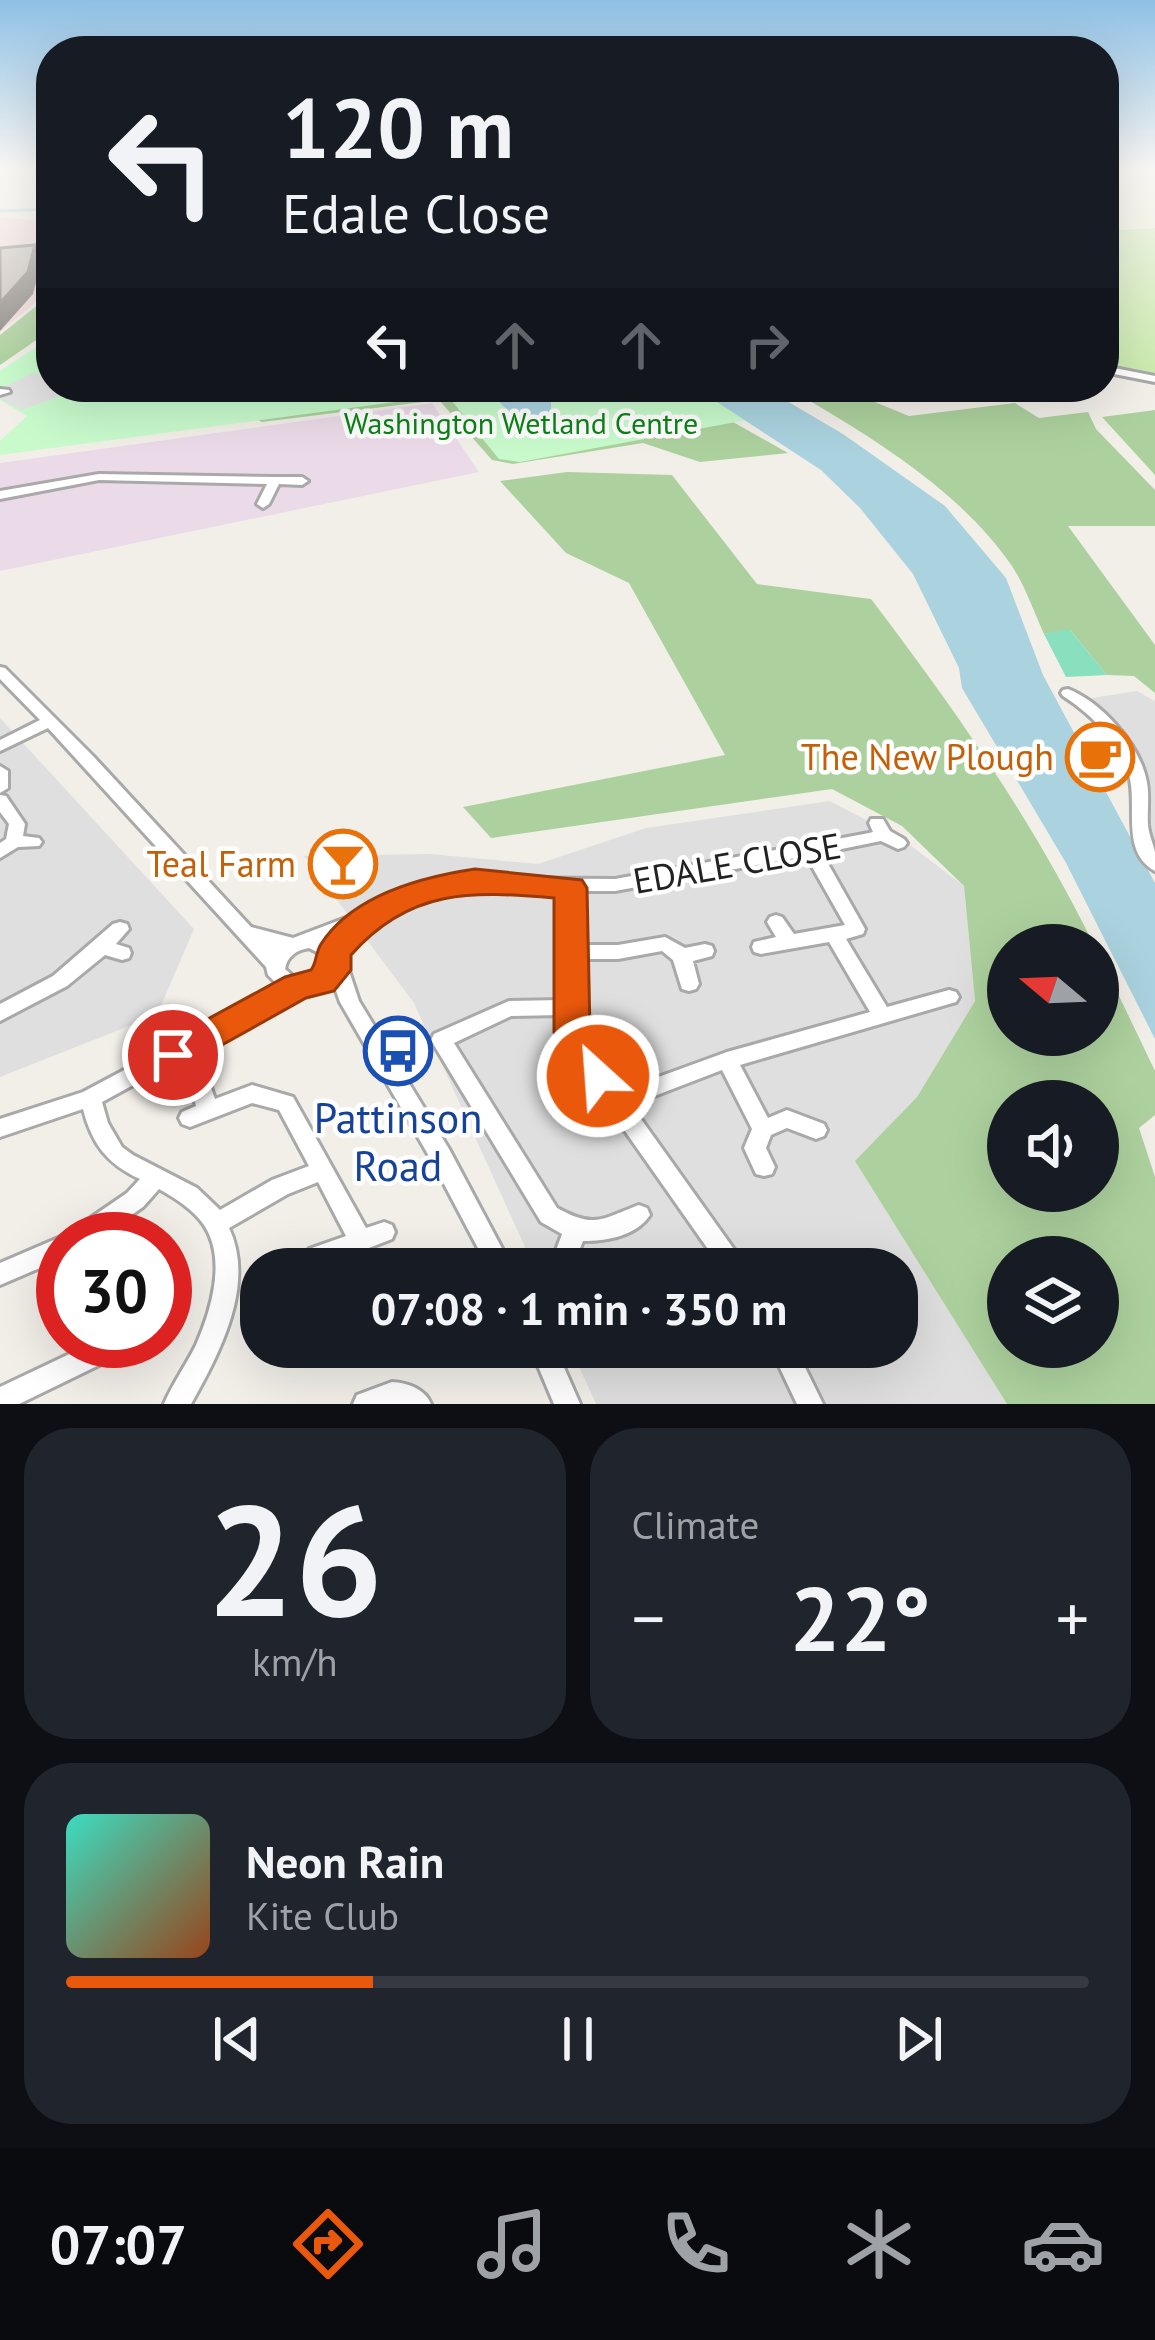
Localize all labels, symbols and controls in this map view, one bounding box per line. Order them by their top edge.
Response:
text: 120 m [282,72,514,181]
icon: left [84,84,240,240]
text: Edale Close [282,178,550,248]
icon: left [356,312,422,378]
icon: ahead [482,312,548,378]
icon: ahead [608,312,674,378]
icon: right [734,312,800,378]
park label: Washington Wetland Centre [344,403,698,442]
cafe icon: The New Plough [1065,722,1135,792]
place label: The New Plough [801,733,1054,780]
street label: EDALE CLOSE [629,821,845,904]
bar icon: Teal Farm [308,829,378,899]
place label: Teal Farm [146,840,296,887]
north arrow [987,924,1119,1056]
map controls [987,924,1119,1368]
pin [122,1004,224,1106]
position arrow [535,1013,661,1139]
bus stop icon: Pattinson Road [363,1016,433,1086]
icon: arrive [140,1022,206,1088]
button: sound [987,1080,1119,1212]
place label: Pattinson Road [314,1090,482,1193]
speed limit sign: 30 [36,1212,192,1368]
button: layers [987,1236,1119,1368]
text: 07:08 · 1 min · 350 m [371,1279,787,1337]
text: 26 [206,1457,383,1659]
text: Climate [632,1499,759,1550]
text: 22° [790,1559,931,1676]
text: − [632,1575,665,1660]
text: + [1056,1575,1089,1660]
text: km/h [252,1636,338,1687]
text: Neon Rain [246,1832,444,1890]
text: Kite Club [246,1890,399,1941]
icon: previous [204,2006,270,2072]
icon: pause [545,2006,611,2072]
icon: next [886,2006,952,2072]
icon: directions [286,2202,370,2286]
icon: music [470,2202,554,2286]
icon: phone [654,2202,738,2286]
icon: climate [837,2202,921,2286]
icon: car [1021,2202,1105,2286]
text: 07:07 [50,2209,187,2279]

